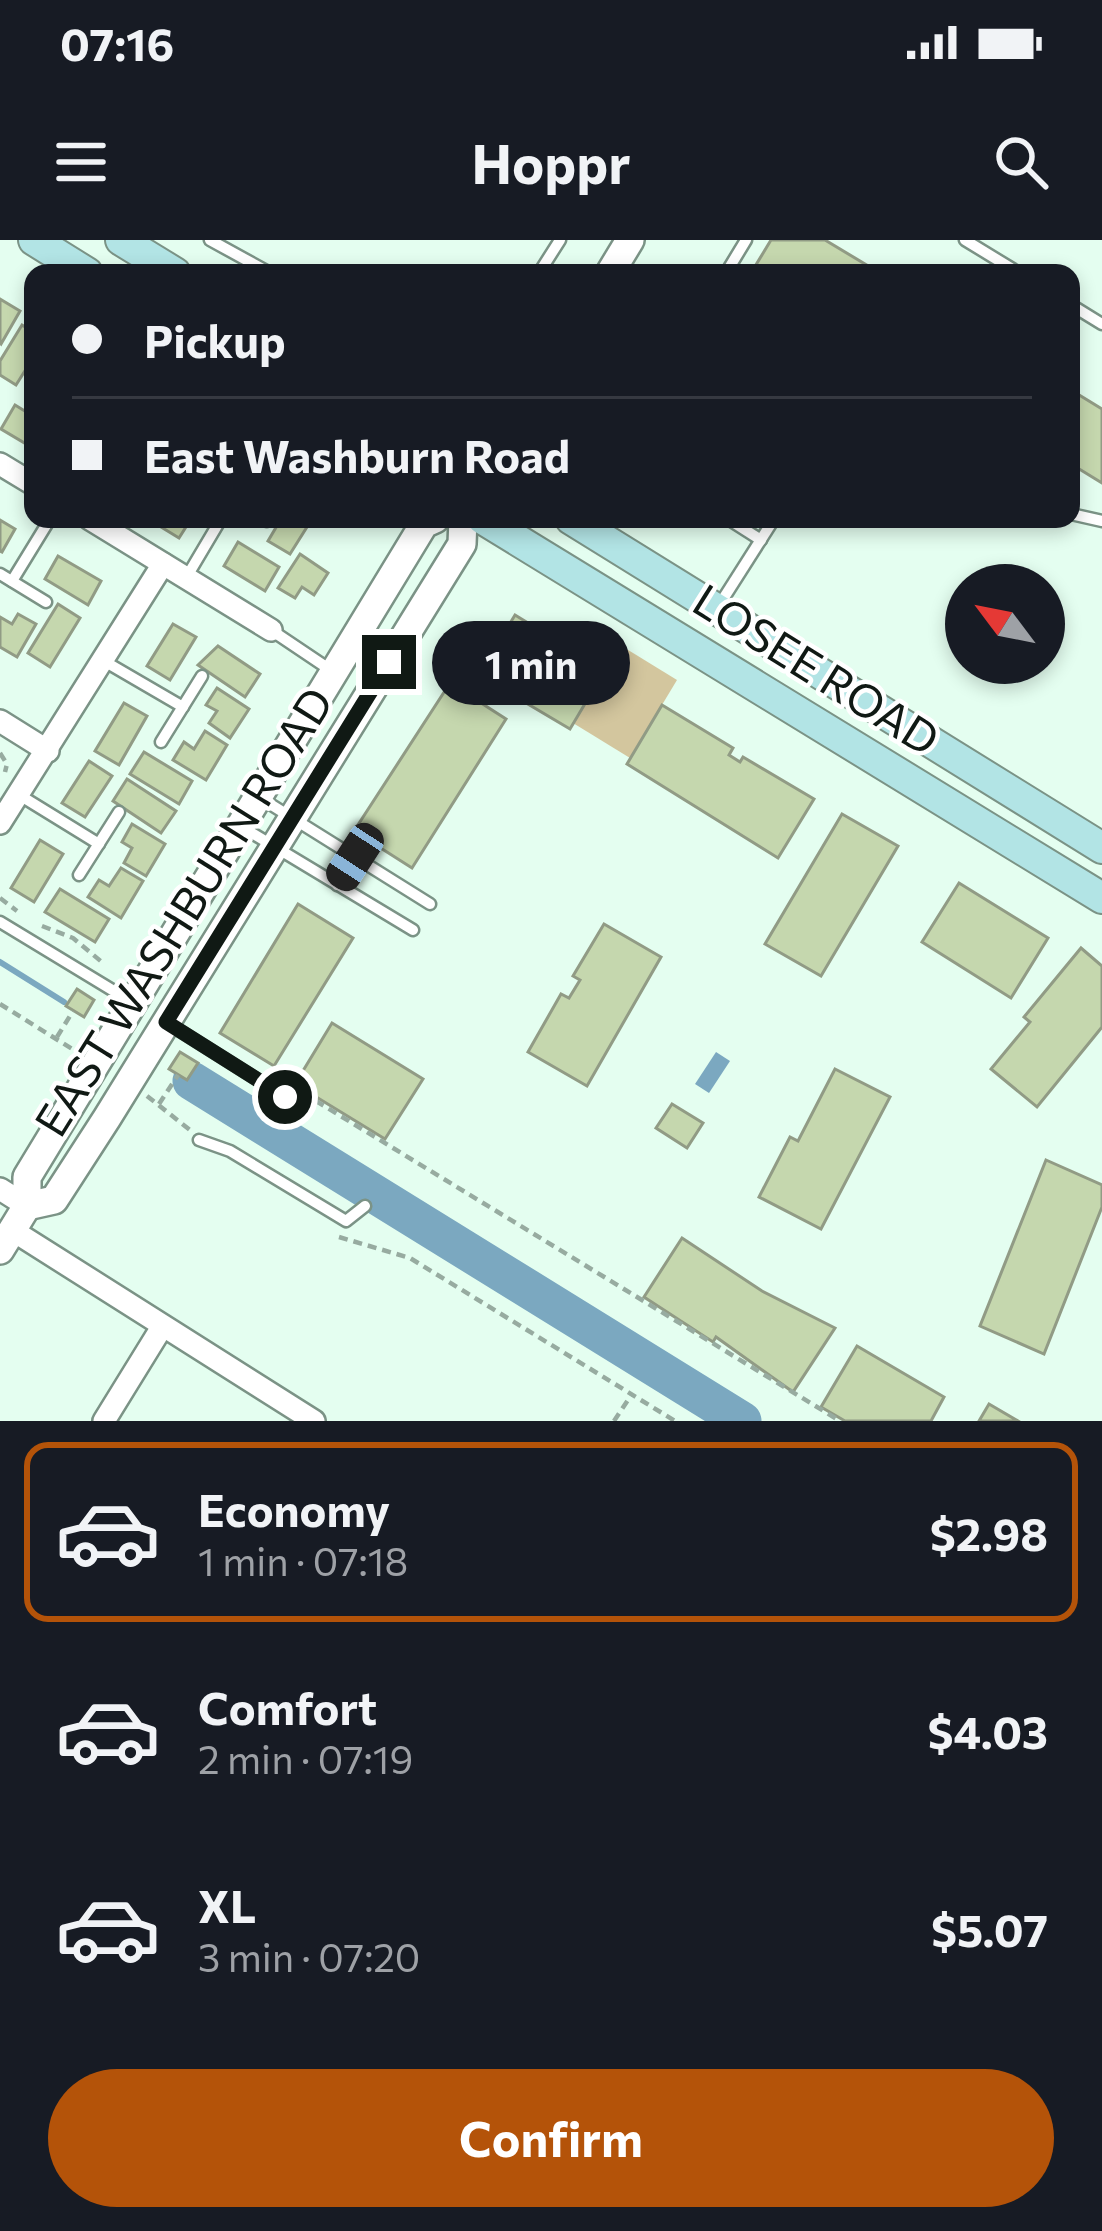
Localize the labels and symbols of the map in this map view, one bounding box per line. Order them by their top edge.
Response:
north arrow [945,564,1065,684]
street label: LOSEE ROAD [684,571,950,765]
callout: 1 min [431,620,629,704]
route end [362,635,416,689]
street label: EAST WASHBURN ROAD [21,676,343,1145]
car [320,817,390,897]
route start [258,1070,312,1124]

